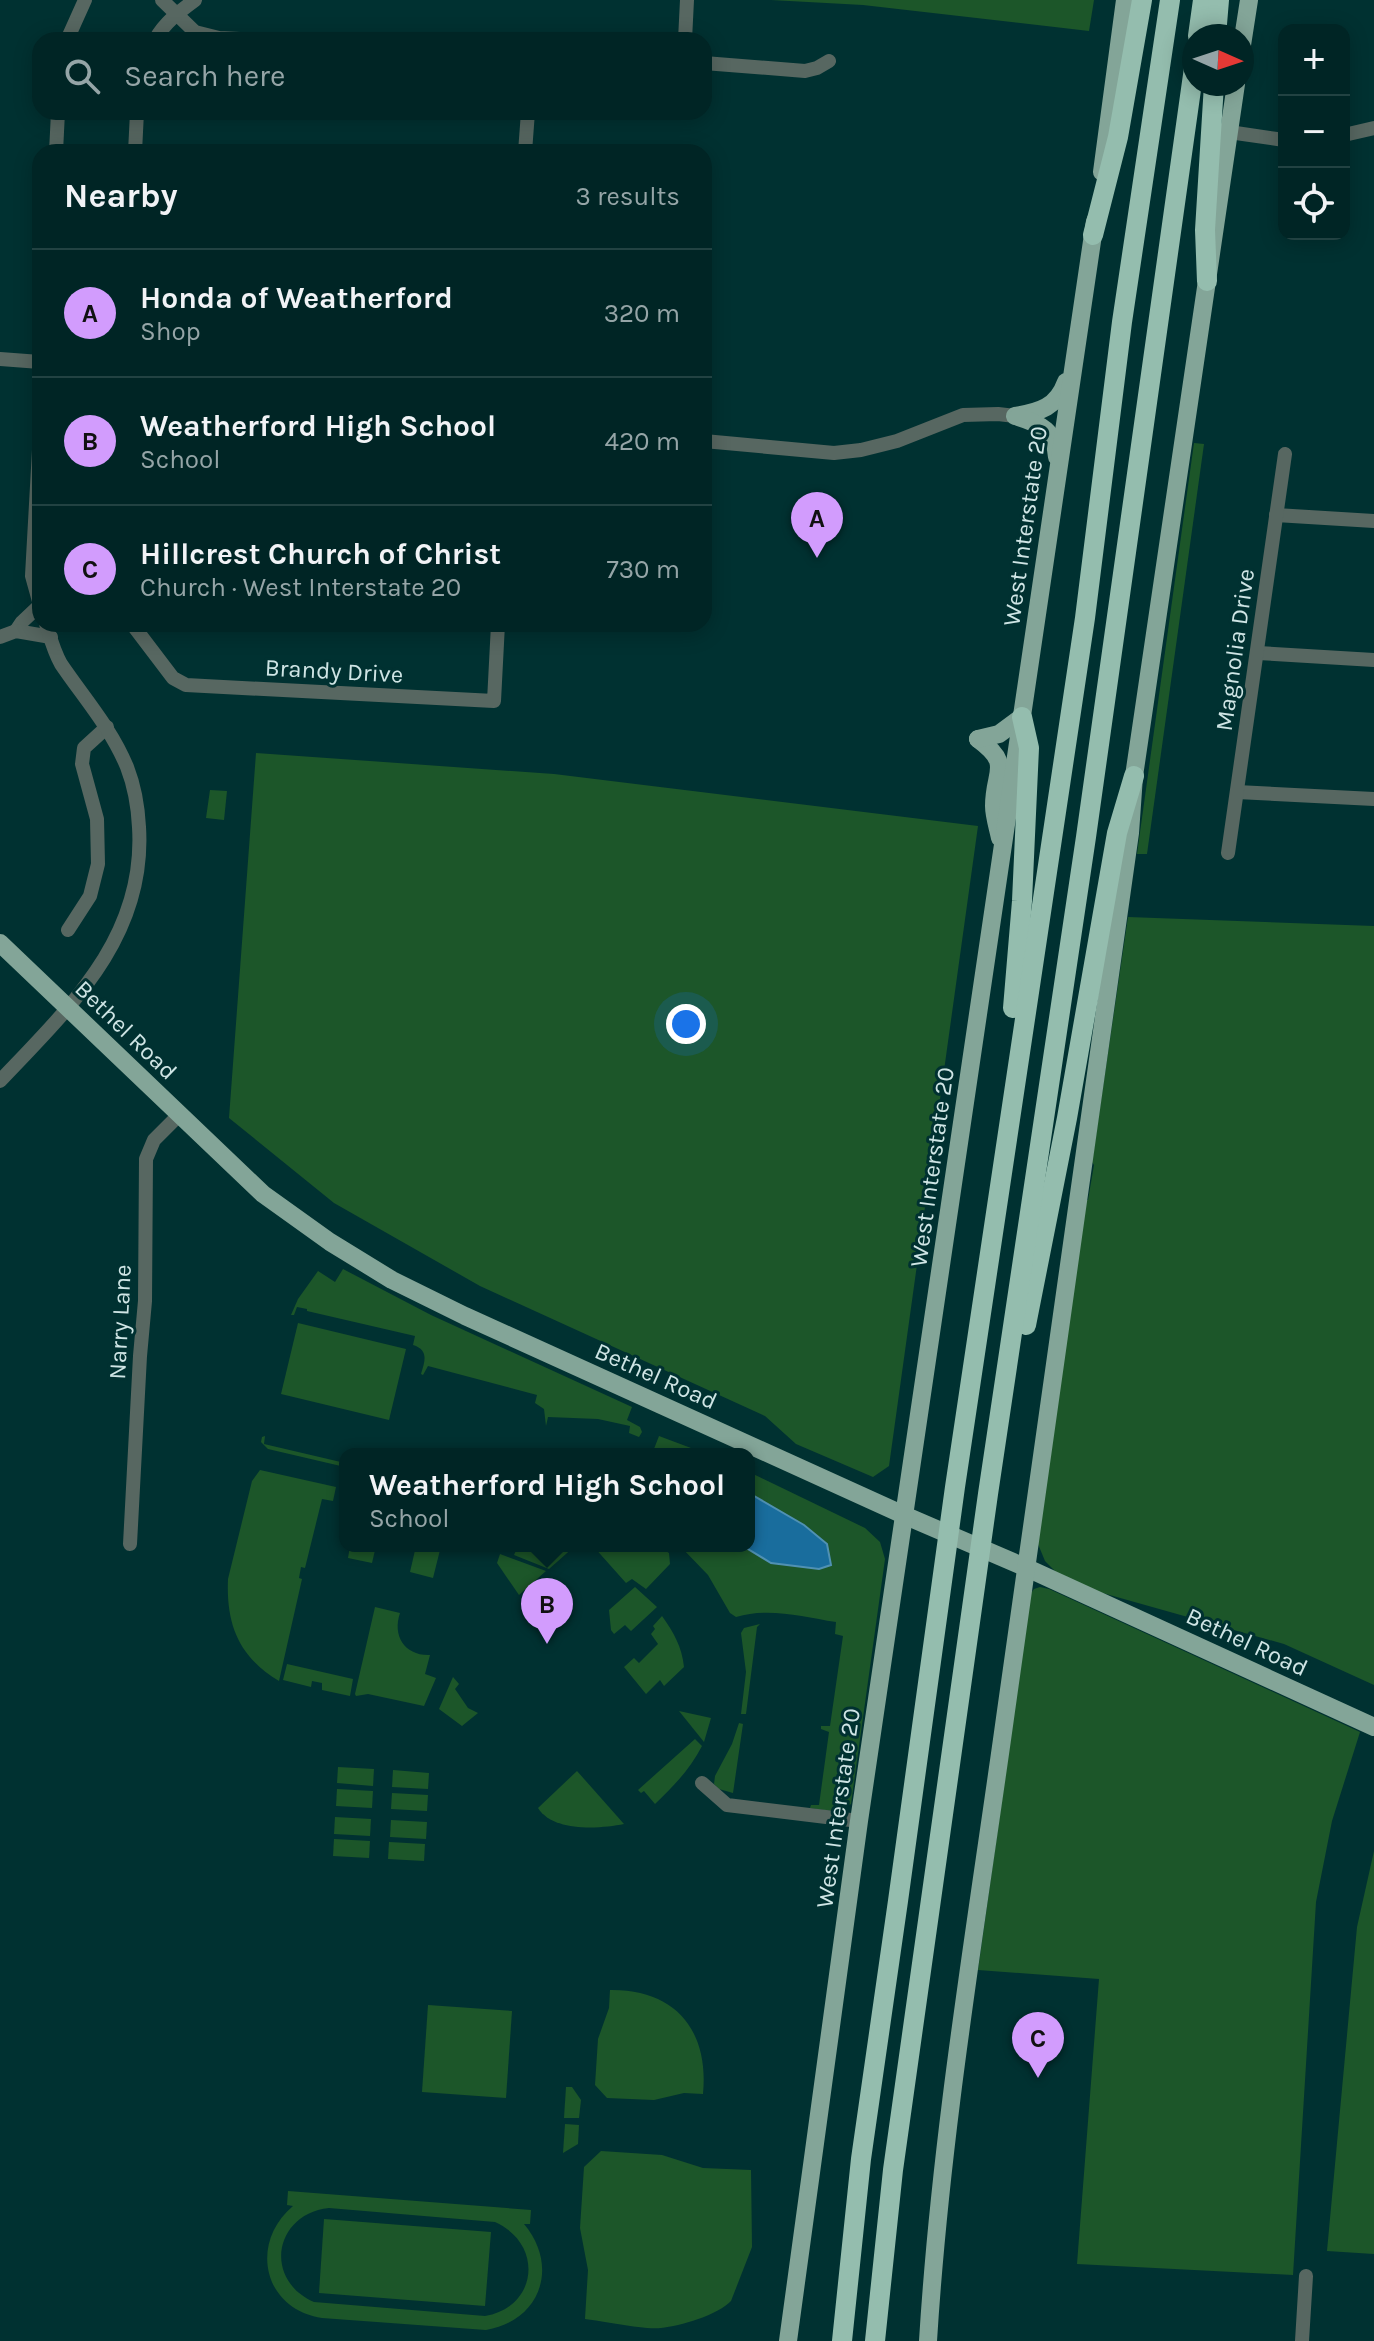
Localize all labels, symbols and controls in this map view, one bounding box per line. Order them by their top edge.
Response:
north arrow [1182,24,1254,96]
map controls [1278,24,1350,240]
button: + [1278,24,1350,96]
search box [32,32,712,120]
icon: search [60,54,104,98]
text: Search here [124,58,285,94]
button: − [1278,96,1350,168]
button: locate [1278,168,1350,240]
text: Nearby [64,176,178,216]
text: 3 results [576,181,680,212]
text: Honda of Weatherford [140,280,453,316]
text: A [82,298,98,329]
text: 320 m [604,298,680,329]
text: Shop [140,316,201,347]
text: Weatherford High School [140,408,496,444]
street label: West Interstate 20 [997,424,1053,628]
text: B [82,426,98,457]
text: 420 m [604,426,680,457]
text: School [140,444,221,475]
pin: A [791,492,843,558]
text: Hillcrest Church of Christ [140,536,501,572]
text: C [82,554,98,585]
text: 730 m [607,554,680,585]
street label: Magnolia Drive [1210,567,1260,733]
text: Church · West Interstate 20 [140,572,461,603]
street label: Brandy Drive [264,653,404,689]
street label: Bethel Road [69,975,183,1085]
your location [666,1004,706,1044]
street label: West Interstate 20 [904,1065,960,1269]
street label: Narry Lane [103,1264,137,1380]
street label: Bethel Road [591,1337,721,1415]
popup [339,1448,755,1552]
text: Weatherford High School [369,1467,725,1503]
text: School [369,1503,449,1534]
pin: B [521,1578,573,1644]
street label: Bethel Road [1182,1602,1312,1682]
street label: West Interstate 20 [810,1706,866,1910]
pin: C [1012,2012,1064,2078]

